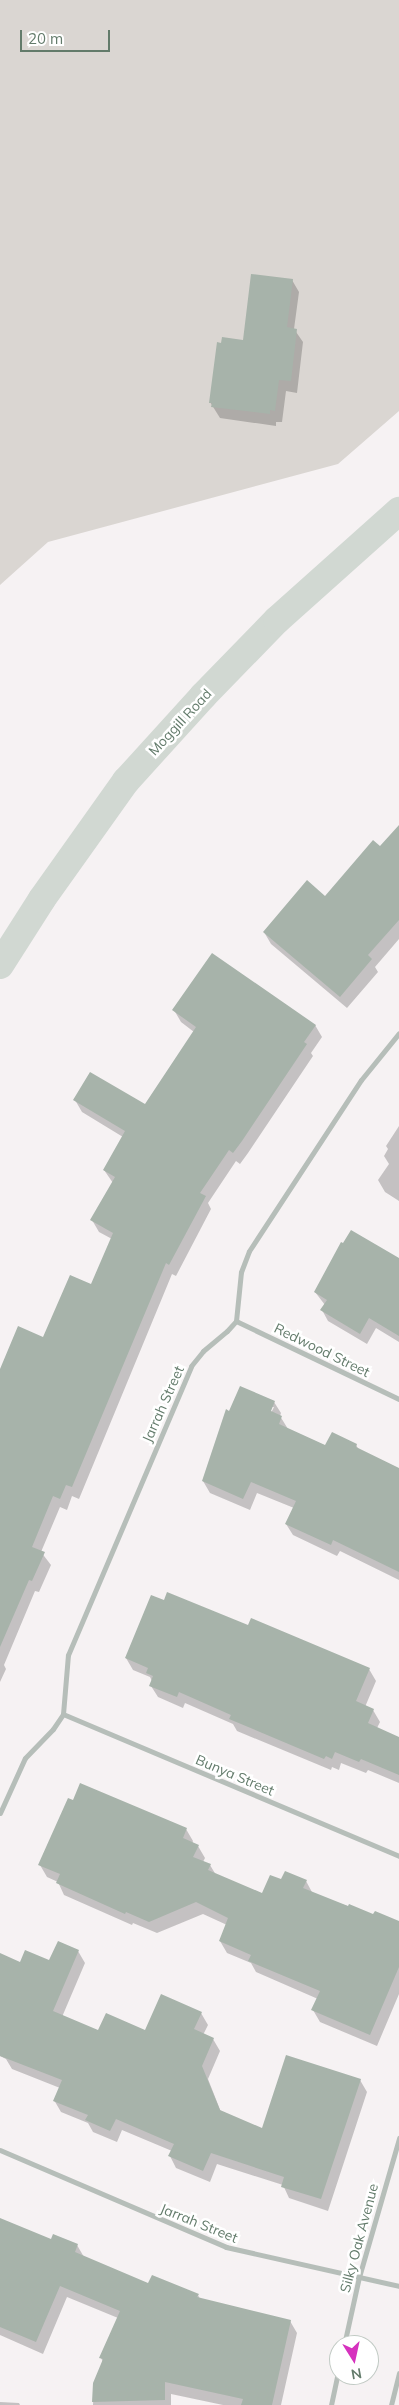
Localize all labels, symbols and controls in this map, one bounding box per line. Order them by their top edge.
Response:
scale bar [22,20,112,52]
text: 20 m [28,29,63,48]
street label: Moggill Road [145,685,215,759]
street label: Redwood Street [271,1320,373,1380]
street label: Jarrah Street [139,1363,187,1445]
street label: Bunya Street [193,1751,277,1799]
street label: Silky Oak Avenue [336,2182,382,2294]
street label: Jarrah Street [158,2200,240,2246]
north arrow [329,2335,379,2385]
text: N [350,2364,363,2384]

